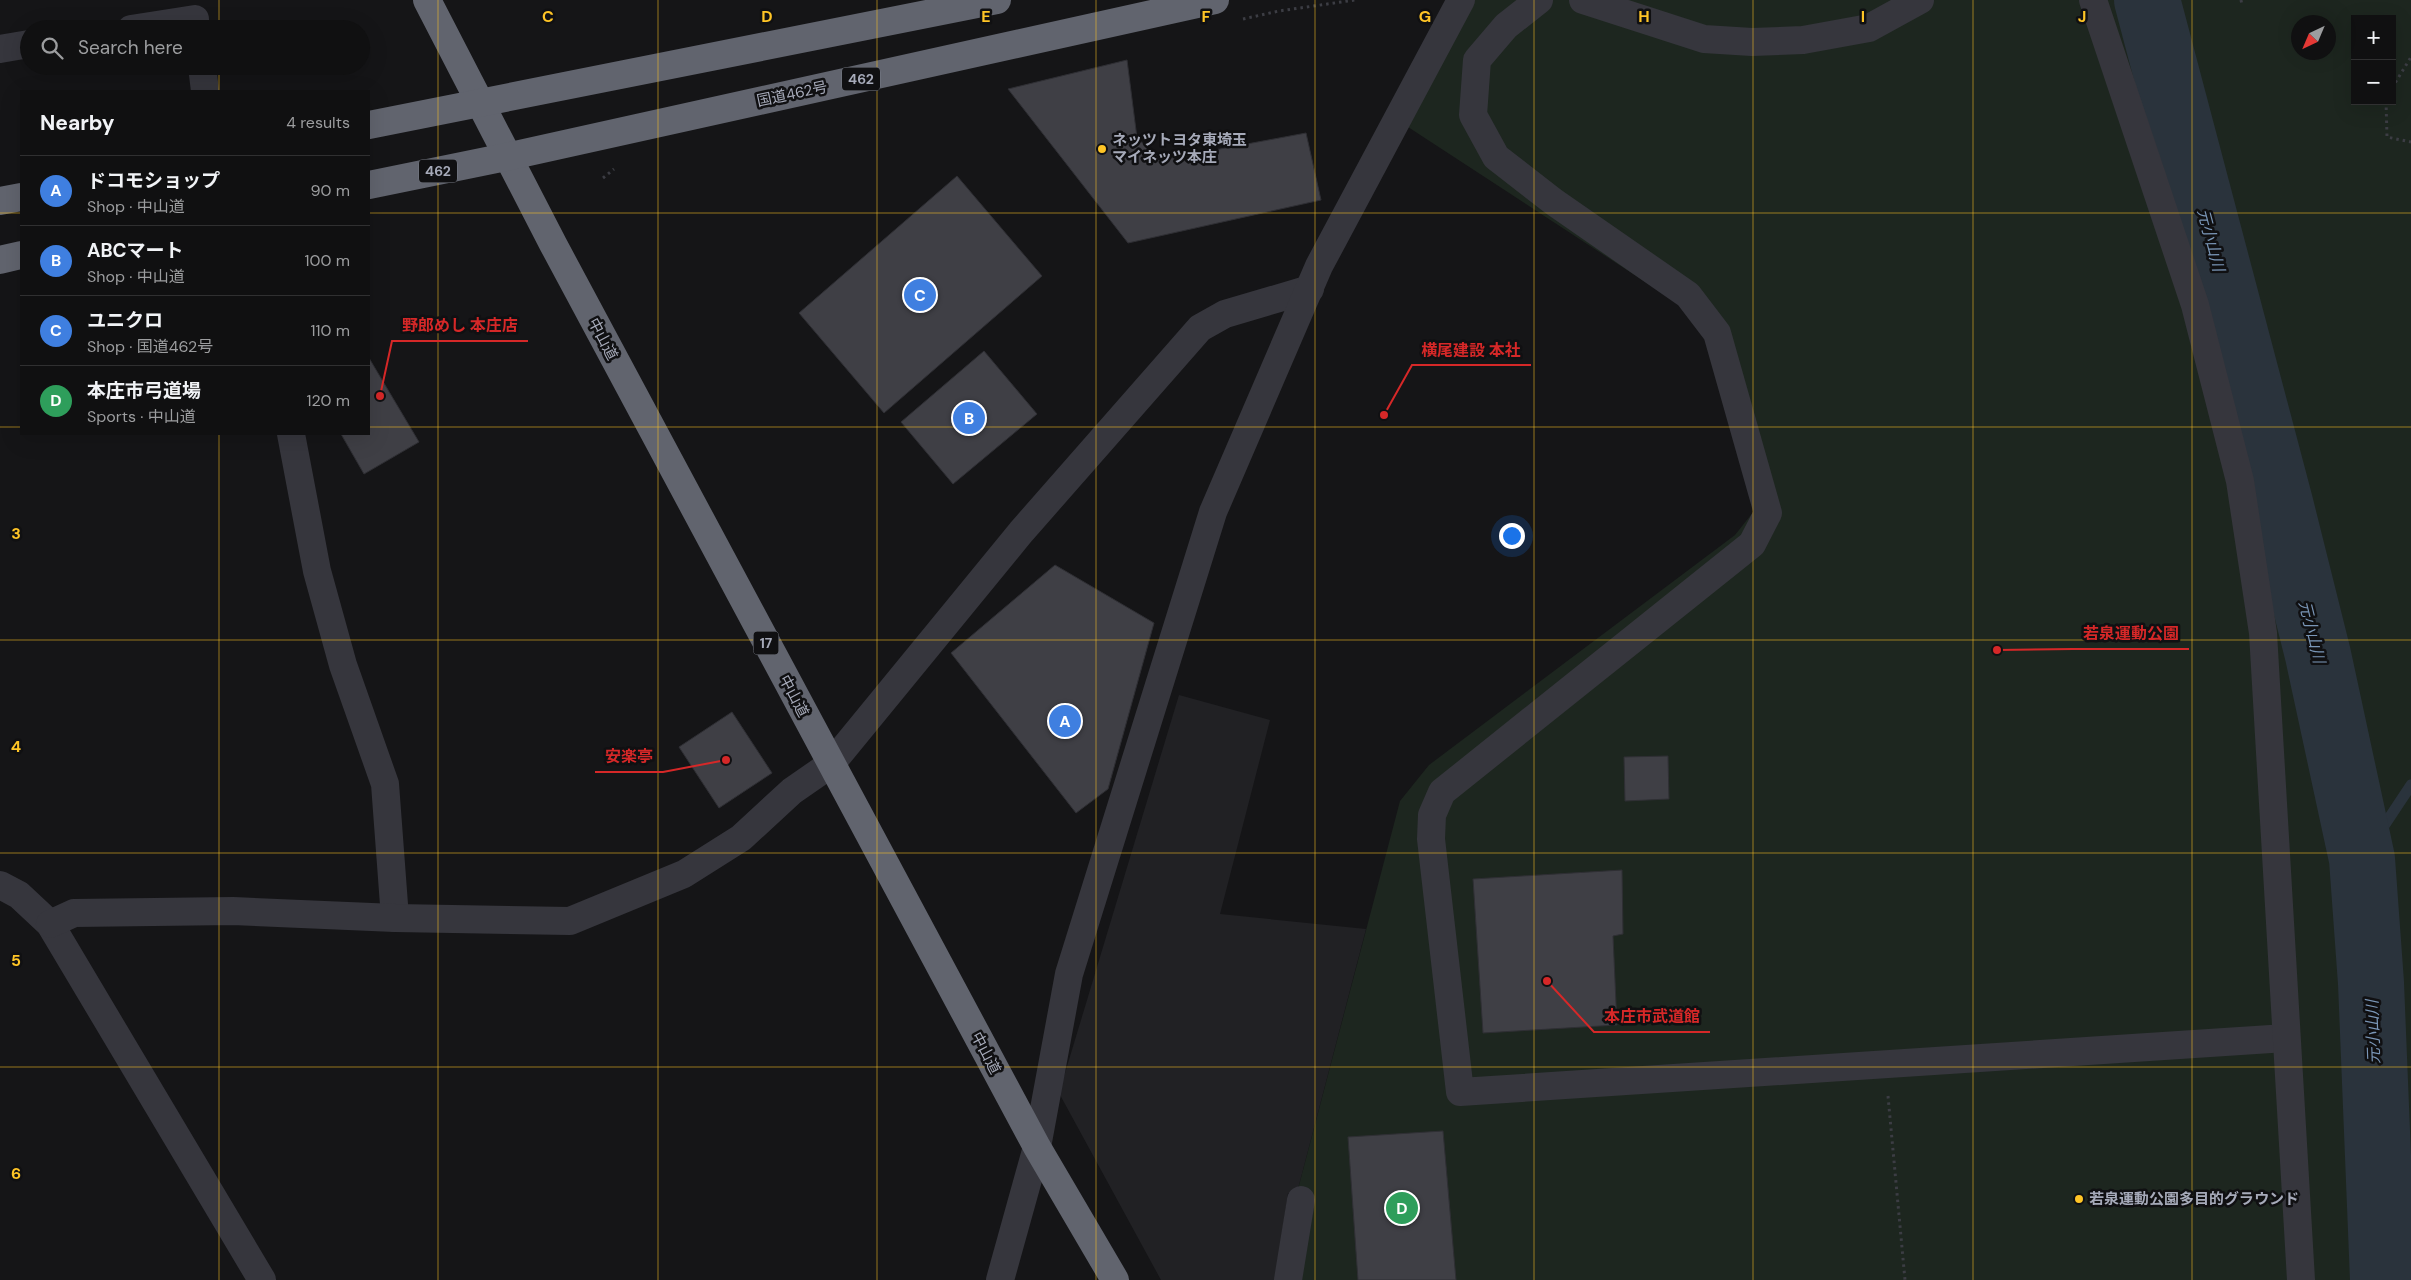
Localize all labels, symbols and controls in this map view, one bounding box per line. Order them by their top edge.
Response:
text: C [542,6,554,27]
text: D [761,6,773,27]
text: E [981,6,991,27]
text: F [1202,6,1211,27]
text: G [1419,6,1431,27]
text: H [1638,6,1650,27]
text: I [1861,6,1865,27]
text: J [2078,6,2086,27]
north arrow [2291,15,2336,60]
map controls [2351,15,2396,105]
button: + [2351,15,2396,60]
search box [20,20,370,75]
icon: search [38,34,66,62]
text: Search here [78,35,183,60]
button: − [2351,60,2396,105]
road number: 462 [842,68,880,90]
street label: 国道462号 [755,77,829,111]
text: Nearby [40,109,114,137]
text: 4 results [286,112,350,133]
place label: ネッツトヨタ東埼玉 マイネッツ本庄 [1112,130,1247,167]
marker: ネッツトヨタ東埼玉 マイネッツ本庄 [1096,143,1108,155]
road number: 462 [419,160,457,182]
text: ドコモショップ [87,168,220,193]
text: A [50,180,62,201]
text: 90 m [310,180,350,201]
text: Shop · 中山道 [87,196,185,217]
water label: 元小山川 [2193,206,2230,276]
text: ABCマート [87,238,184,263]
text: B [51,250,61,271]
text: 100 m [305,250,350,271]
text: Shop · 中山道 [87,266,185,287]
pin: C [904,276,936,314]
text: ユニクロ [87,308,163,333]
callout: 野郎めし 本庄店 [392,310,528,341]
street label: 中山道 [584,314,622,364]
text: 野郎めし 本庄店 [402,315,518,336]
text: C [50,320,62,341]
text: 110 m [311,320,350,341]
callout: 横尾建設 本社 [1412,334,1531,365]
text: Shop · 国道462号 [87,336,213,357]
text: 横尾建設 本社 [1421,340,1521,361]
text: 本庄市弓道場 [87,378,201,403]
text: D [50,390,62,411]
text: 120 m [306,390,350,411]
pin: B [953,399,985,437]
text: Sports · 中山道 [87,406,196,427]
text: 3 [11,523,21,544]
your location [1499,523,1525,549]
water label: 元小山川 [2294,598,2330,668]
callout: 若泉運動公園 [2073,618,2189,649]
text: 若泉運動公園 [2083,623,2179,644]
road number: 17 [754,632,778,654]
street label: 中山道 [775,671,813,721]
pin: A [1049,702,1081,740]
text: 4 [11,736,21,757]
callout: 安楽亭 [595,741,663,772]
text: 安楽亭 [605,746,653,767]
text: 5 [11,950,21,971]
water label: 元小山川 [2361,998,2385,1064]
callout: 本庄市武道館 [1594,1001,1710,1032]
text: 本庄市武道館 [1604,1006,1700,1027]
street label: 中山道 [967,1028,1005,1078]
text: 6 [11,1163,21,1184]
pin: D [1386,1189,1418,1227]
place label: 若泉運動公園多目的グラウンド [2089,1189,2299,1209]
marker: 若泉運動公園多目的グラウンド [2073,1193,2085,1205]

